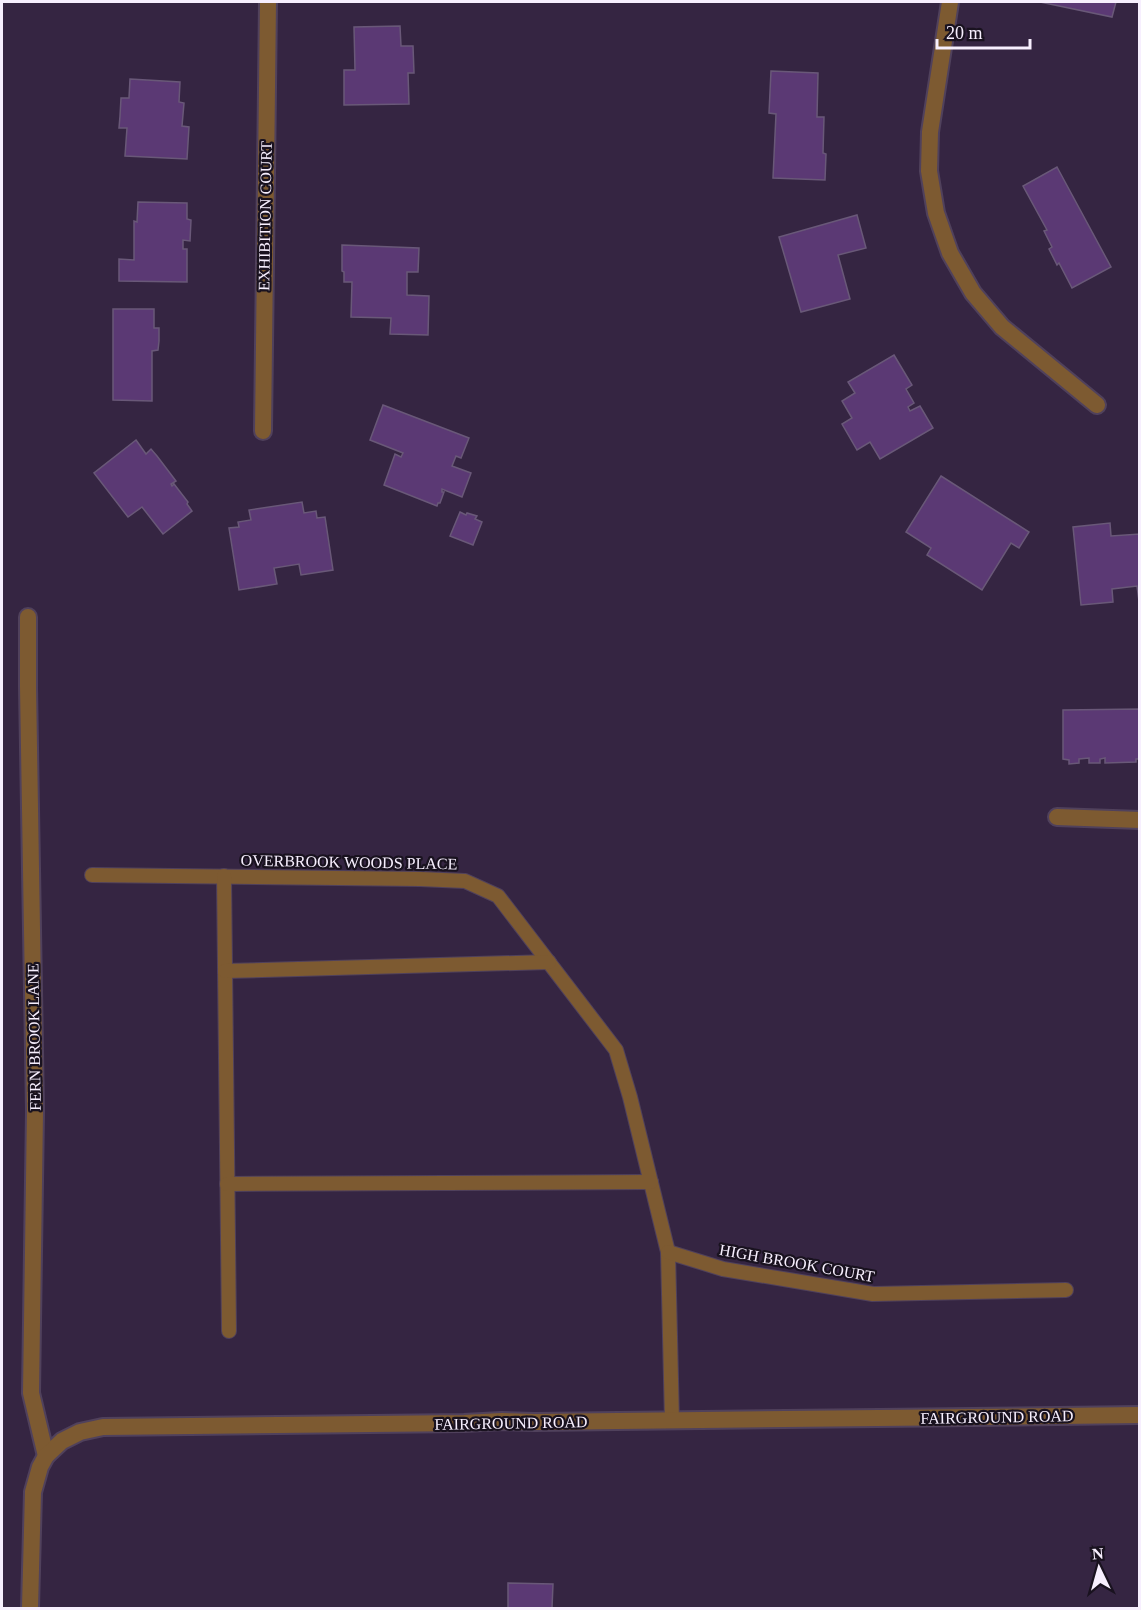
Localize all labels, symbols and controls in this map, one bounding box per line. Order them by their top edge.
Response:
scale bar [937,12,1030,50]
text: 20 m [946,23,983,43]
street label: EXHIBITION COURT [255,141,275,291]
street label: OVERBROOK WOODS PLACE [241,852,457,872]
street label: FERN BROOK LANE [24,963,44,1111]
street label: HIGH BROOK COURT [718,1241,876,1285]
street label: FAIRGROUND ROAD [920,1407,1074,1427]
street label: FAIRGROUND ROAD [434,1413,588,1433]
north arrow [1069,1538,1129,1598]
text: N [1091,1545,1105,1563]

